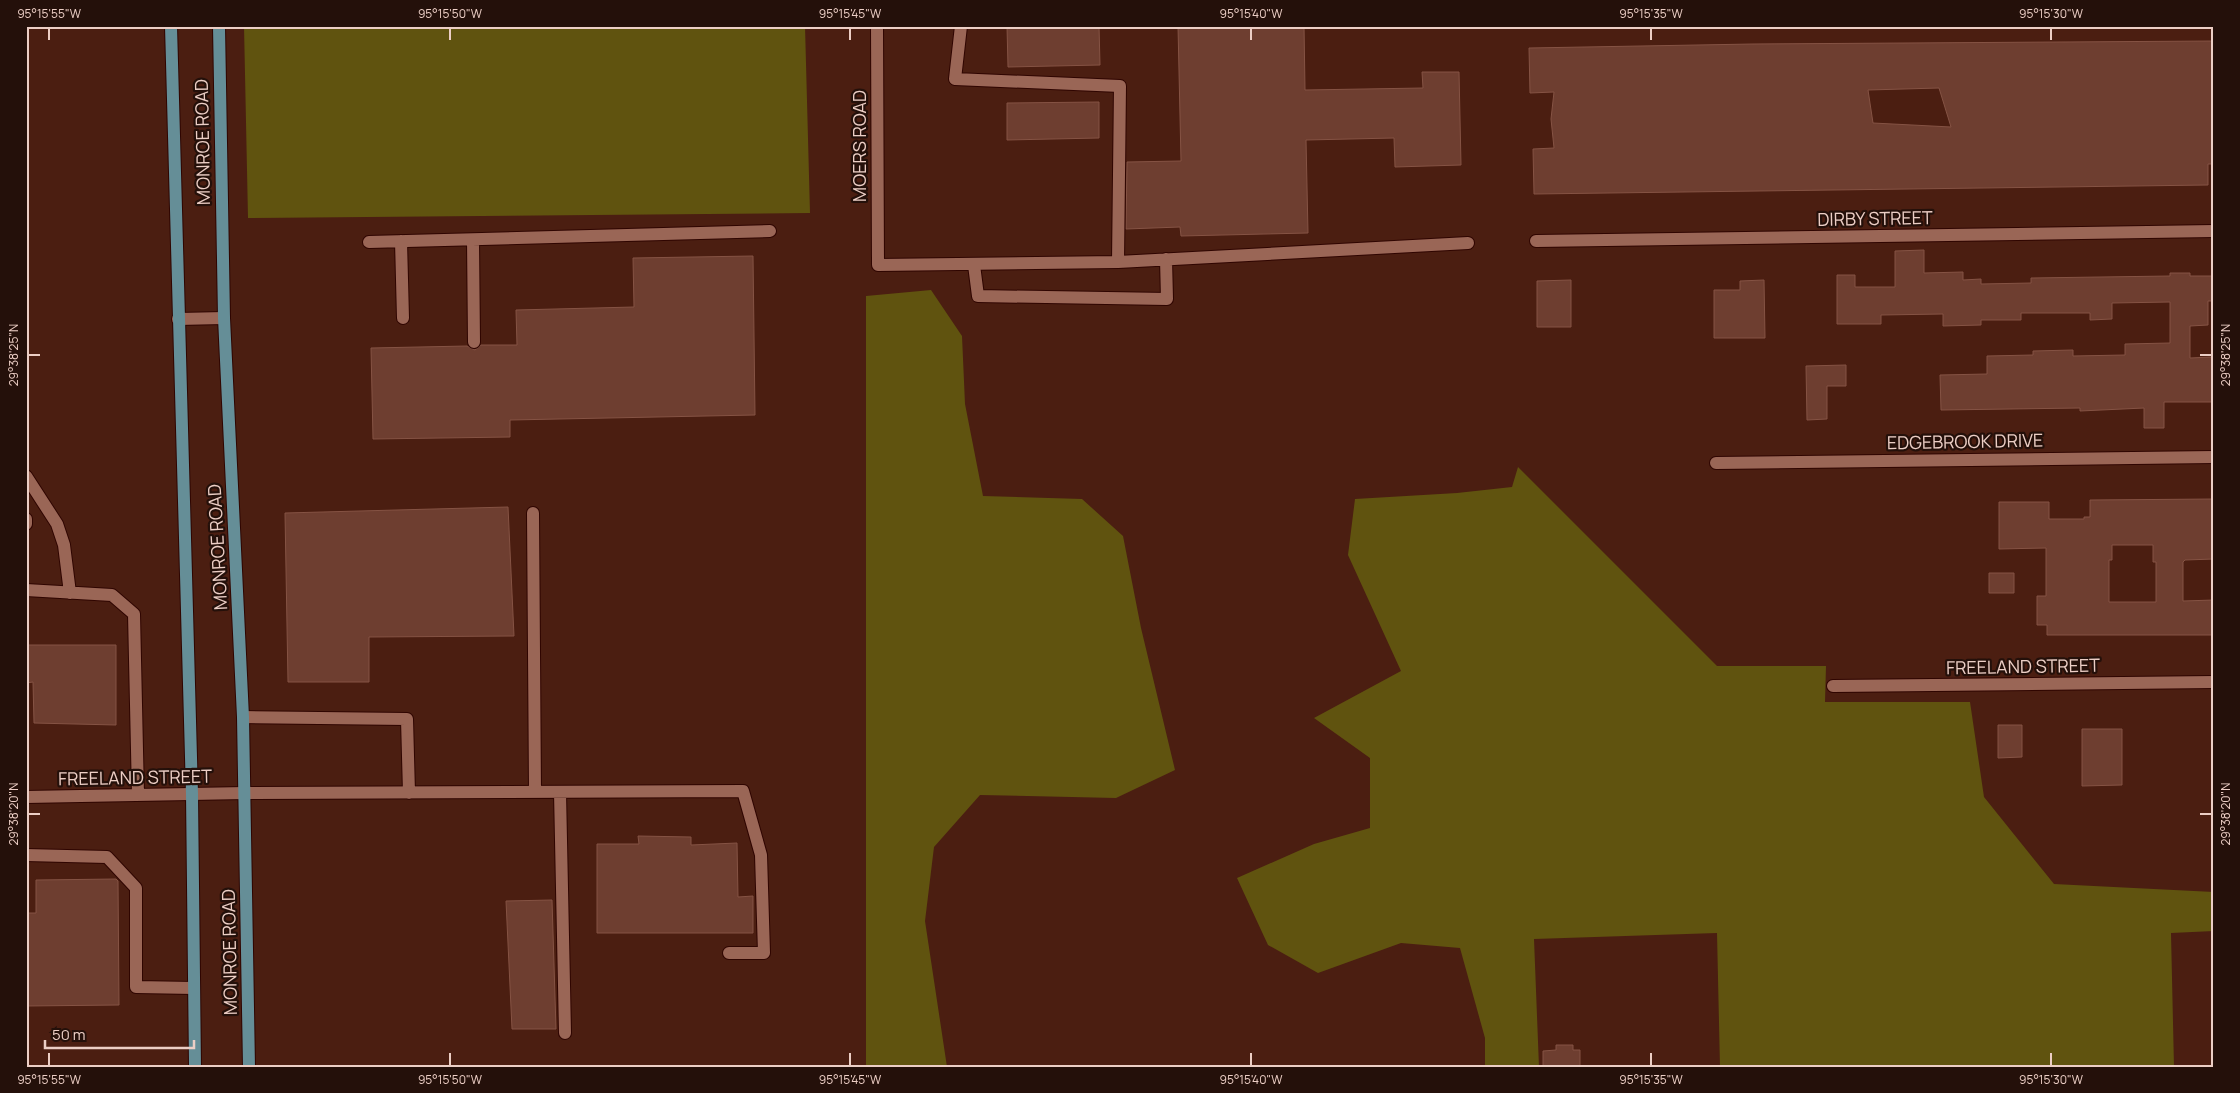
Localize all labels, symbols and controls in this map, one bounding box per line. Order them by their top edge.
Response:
text: 95°15'55"W [17,5,82,22]
text: 95°15'50"W [418,5,483,22]
text: 95°15'45"W [819,5,882,22]
text: 95°15'40"W [1220,5,1283,22]
text: 95°15'35"W [1619,5,1683,22]
text: 95°15'30"W [2019,5,2084,22]
street label: MONROE ROAD [189,79,215,205]
street label: MOERS ROAD [847,90,871,202]
street label: DIRBY STREET [1817,205,1933,231]
text: 29°38'25"N [5,324,22,386]
text: 29°38'25"N [2217,324,2234,386]
street label: EDGEBROOK DRIVE [1887,428,2043,454]
street label: MONROE ROAD [202,483,232,611]
street label: FREELAND STREET [1946,653,2100,679]
street label: FREELAND STREET [58,764,212,790]
text: 29°38'20"N [5,783,22,845]
text: 29°38'20"N [2217,783,2234,845]
street label: MONROE ROAD [216,889,242,1015]
scale bar [45,1018,194,1050]
text: 50 m [52,1024,86,1045]
text: 95°15'55"W [17,1071,82,1088]
text: 95°15'50"W [418,1071,483,1088]
text: 95°15'45"W [819,1071,882,1088]
text: 95°15'40"W [1220,1071,1283,1088]
text: 95°15'35"W [1619,1071,1683,1088]
text: 95°15'30"W [2019,1071,2084,1088]

